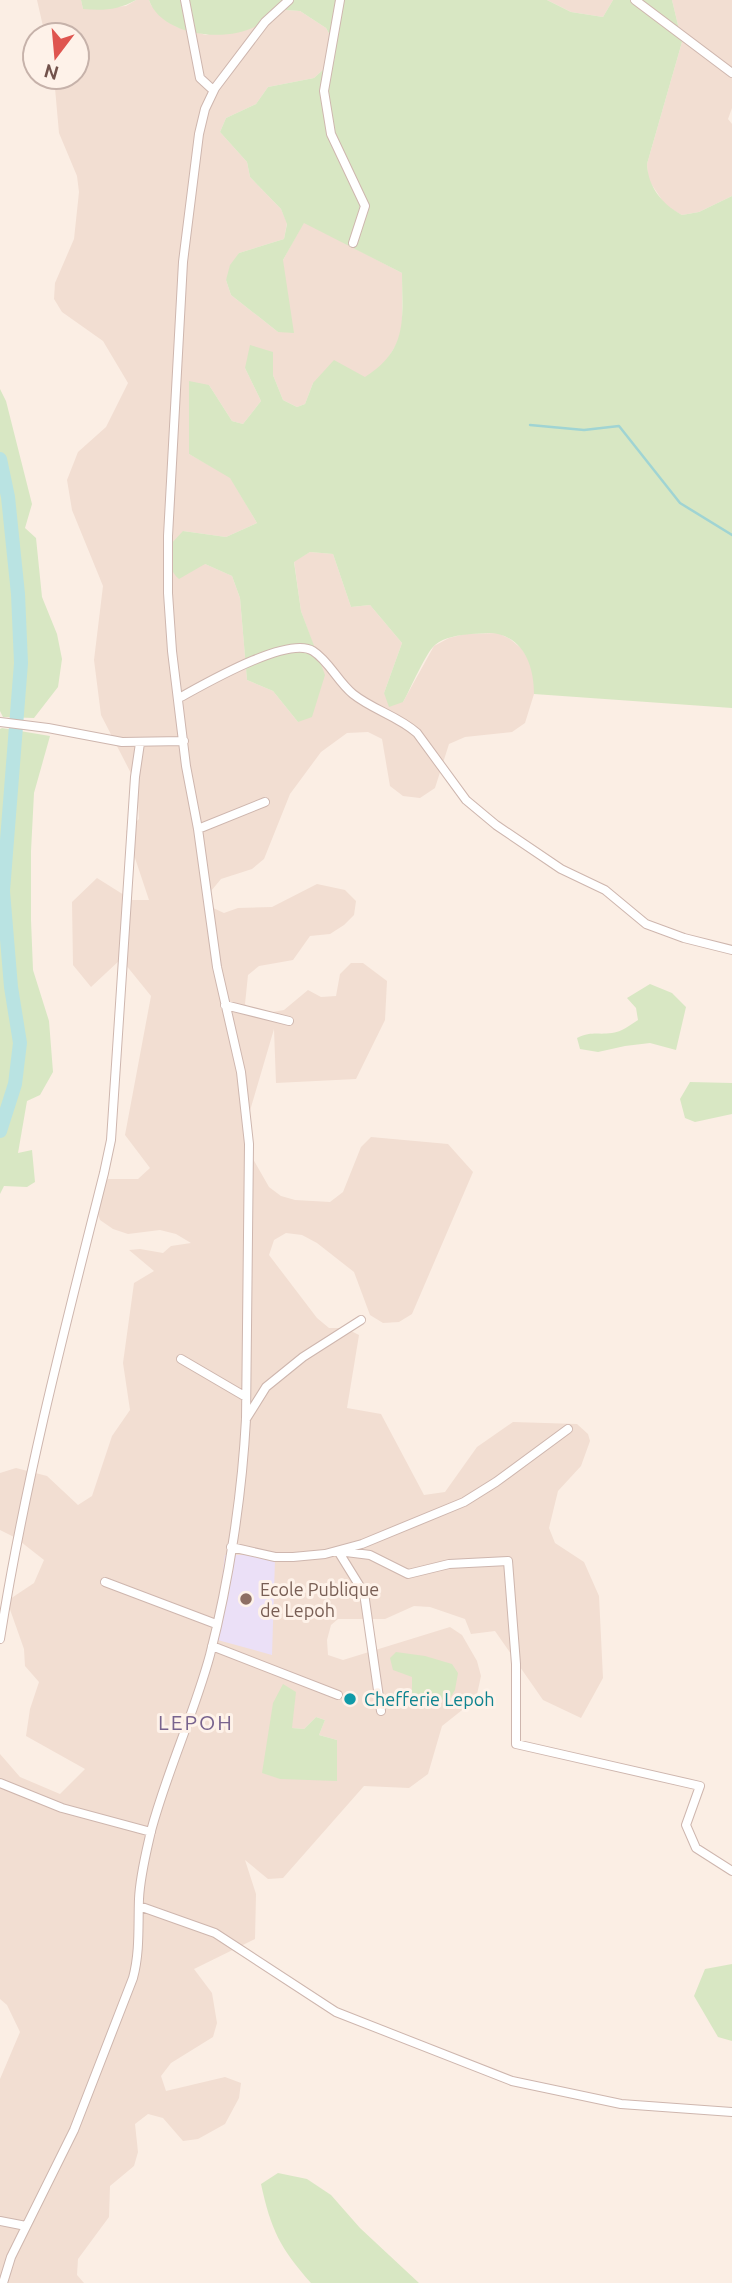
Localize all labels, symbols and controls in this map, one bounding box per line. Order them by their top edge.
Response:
north arrow [21,21,91,91]
text: N [41,60,61,85]
place label: Ecole Publique de Lepoh [260,1579,379,1620]
marker: Ecole Publique de Lepoh [238,1591,254,1607]
place label: Chefferie Lepoh [364,1689,495,1709]
marker: Chefferie Lepoh [342,1691,358,1707]
district label: LEPOH [158,1710,234,1734]

